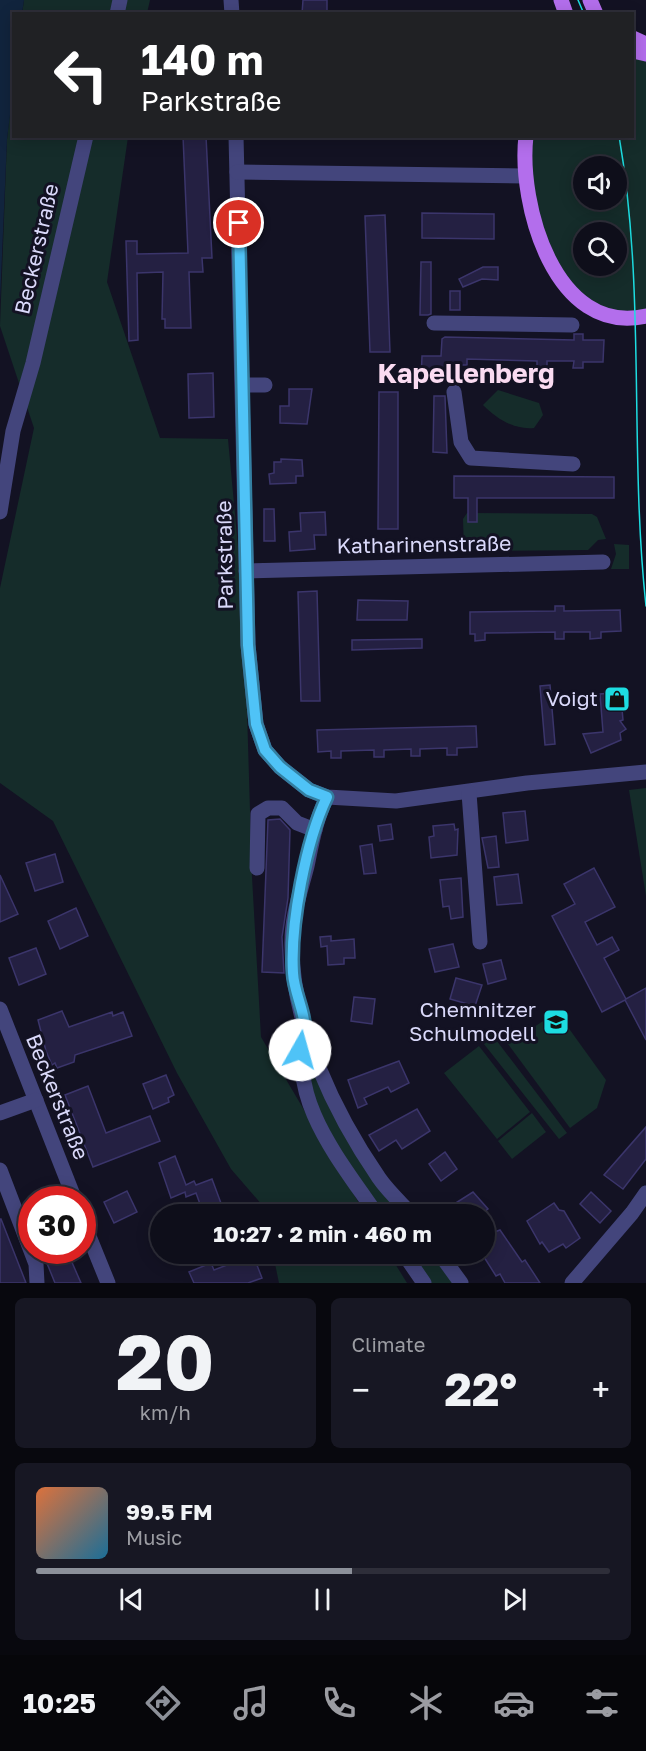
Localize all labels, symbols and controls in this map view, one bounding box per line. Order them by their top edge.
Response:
text: 140 m [141,34,263,84]
icon: left [42,36,120,114]
text: Parkstraße [141,85,281,117]
map controls [573,156,627,276]
button: sound [573,156,627,210]
street label: Beckerstraße [8,181,64,317]
pin [213,197,264,248]
icon: arrive [222,206,255,239]
button: search [573,222,627,276]
district label: Kapellenberg [378,357,555,389]
street label: Parkstraße [210,500,238,610]
street label: Katharinenstraße [336,529,512,559]
shop icon: Voigt [602,684,632,714]
place label: Voigt [546,685,598,711]
place label: Chemnitzer Schulmodell [409,996,536,1046]
school or university icon: Chemnitzer Schulmodell [541,1007,571,1037]
position arrow [268,1018,332,1082]
street label: Beckerstraße [21,1030,95,1163]
speed limit sign: 30 [18,1186,96,1264]
text: 10:27 · 2 min · 460 m [213,1220,432,1247]
text: 20 [116,1314,214,1407]
text: Climate [352,1332,425,1356]
text: 22° [445,1362,517,1416]
text: − [352,1370,370,1409]
text: + [592,1370,610,1409]
text: km/h [140,1400,191,1424]
text: 99.5 FM [126,1498,213,1525]
text: Music [126,1525,182,1549]
icon: previous [115,1583,148,1616]
icon: pause [306,1583,339,1616]
icon: next [498,1583,531,1616]
icon: directions [142,1682,184,1724]
icon: music [230,1682,272,1724]
icon: phone [318,1682,360,1724]
icon: climate [405,1682,447,1724]
icon: car [493,1682,535,1724]
icon: filters [581,1682,623,1724]
text: 10:25 [23,1687,96,1719]

